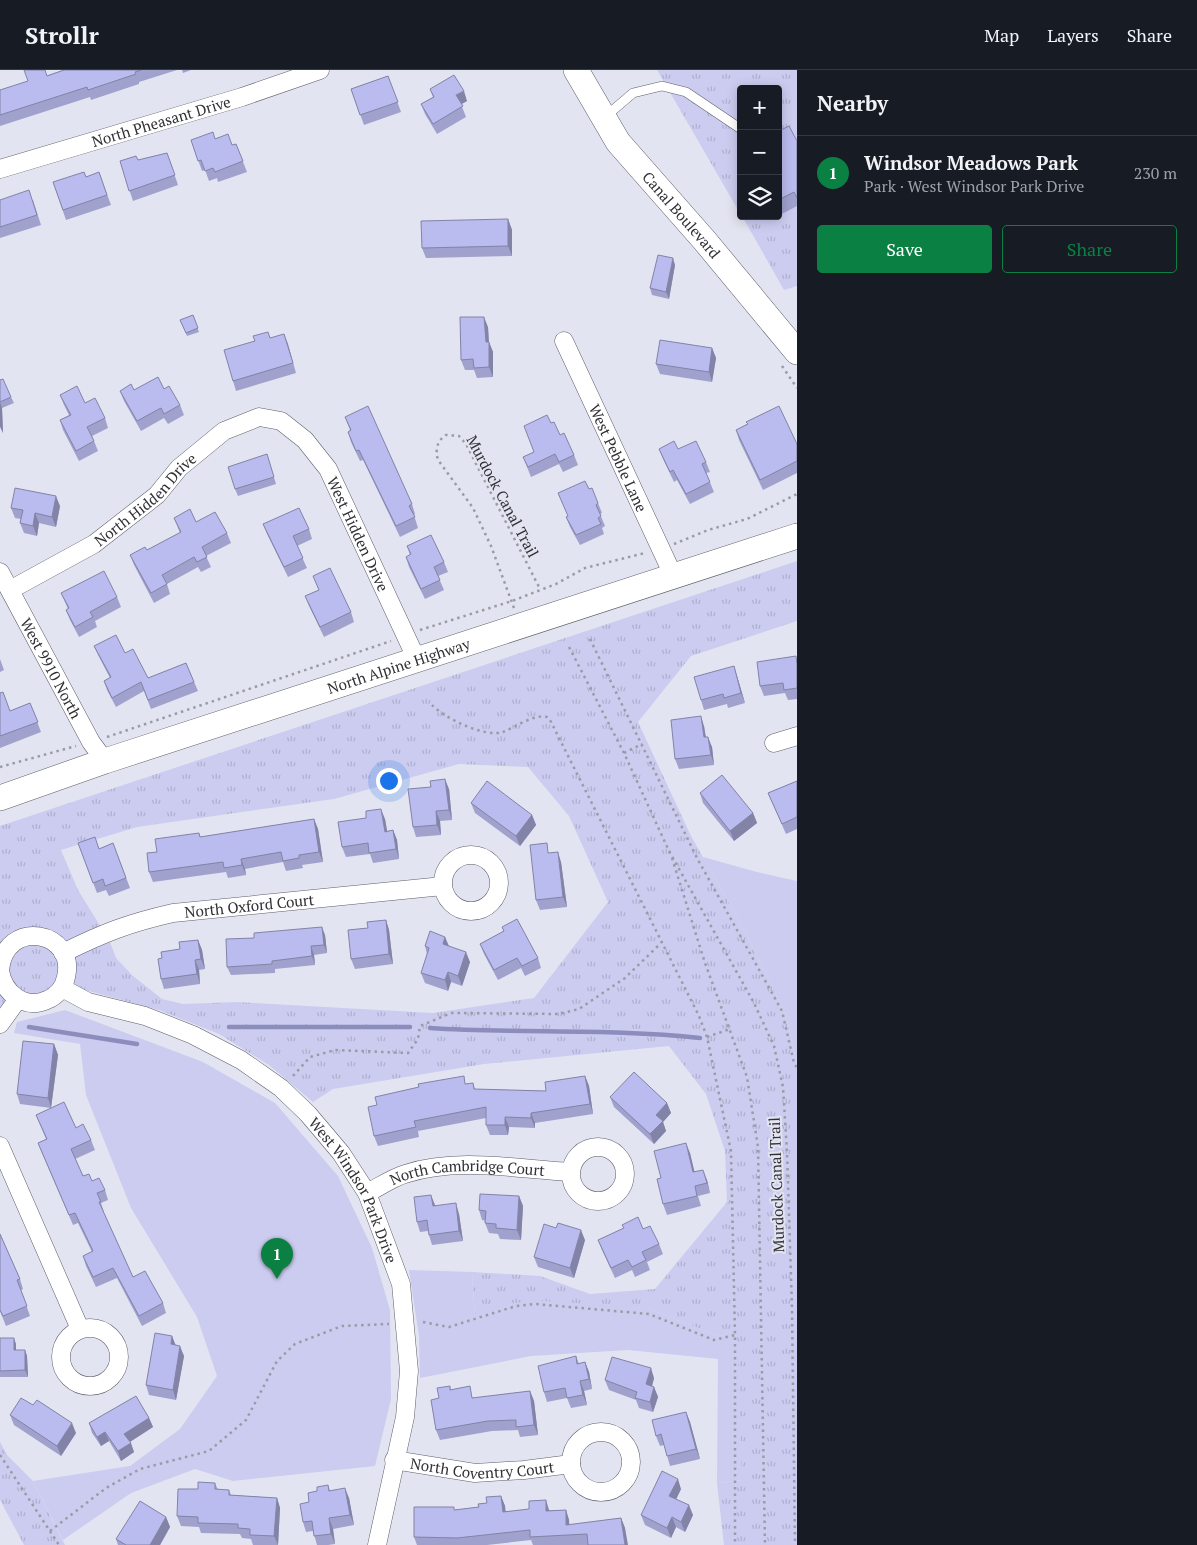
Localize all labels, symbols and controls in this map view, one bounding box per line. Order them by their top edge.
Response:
text: Strollr [25,19,99,51]
text: Map [984,23,1019,47]
text: Layers [1047,23,1099,47]
text: Share [1127,23,1172,47]
map controls [737,85,782,220]
button: + [737,85,782,130]
text: Nearby [817,89,888,117]
street label: North Pheasant Drive [89,91,233,151]
button: − [737,130,782,175]
text: Windsor Meadows Park [864,150,1078,175]
text: 1 [828,162,838,184]
text: 230 m [1134,162,1177,184]
street label: Canal Boulevard [638,167,725,262]
button: layers [737,175,782,220]
text: Park · West Windsor Park Drive [864,175,1084,197]
button: Save [817,225,992,273]
button: Share [1002,225,1177,273]
street label: West Pebble Lane [585,401,652,515]
street label: Murdock Canal Trail [462,432,544,560]
street label: North Hidden Drive [90,448,200,550]
street label: West Hidden Drive [323,473,394,595]
street label: West 9910 North [16,614,87,722]
street label: North Alpine Highway [325,633,473,698]
your location [376,768,402,794]
street label: North Oxford Court [183,889,315,922]
street label: West Windsor Park Drive [305,1113,402,1266]
street label: Murdock Canal Trail [764,1117,788,1253]
street label: North Cambridge Court [386,1155,546,1189]
pin: 1 [261,1238,293,1279]
street label: North Coventry Court [409,1453,556,1483]

